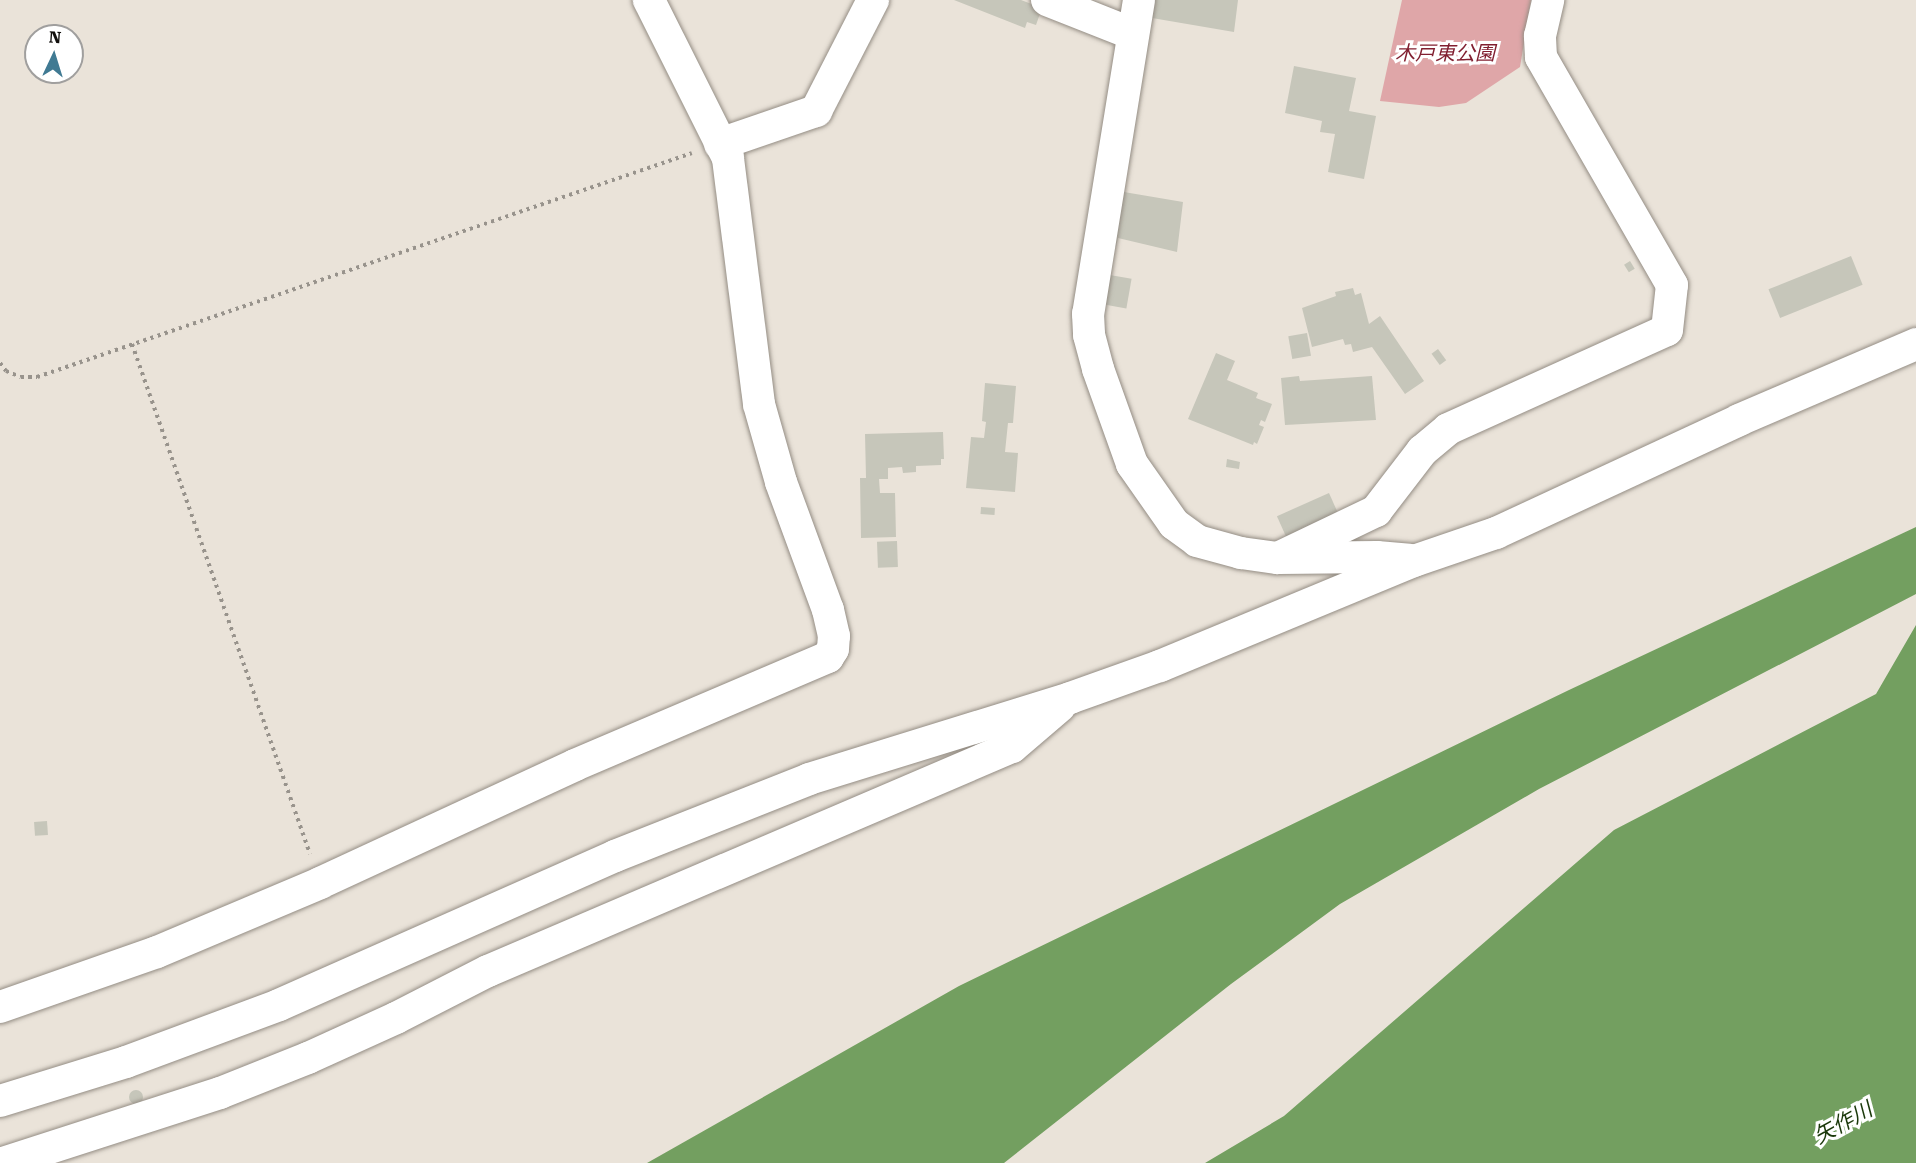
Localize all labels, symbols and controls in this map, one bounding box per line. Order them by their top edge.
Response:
north arrow [24,24,84,84]
text: N [48,28,62,47]
park label: 木戸東公園 [1395,41,1495,65]
water label: 矢作川 [1809,1097,1877,1149]

